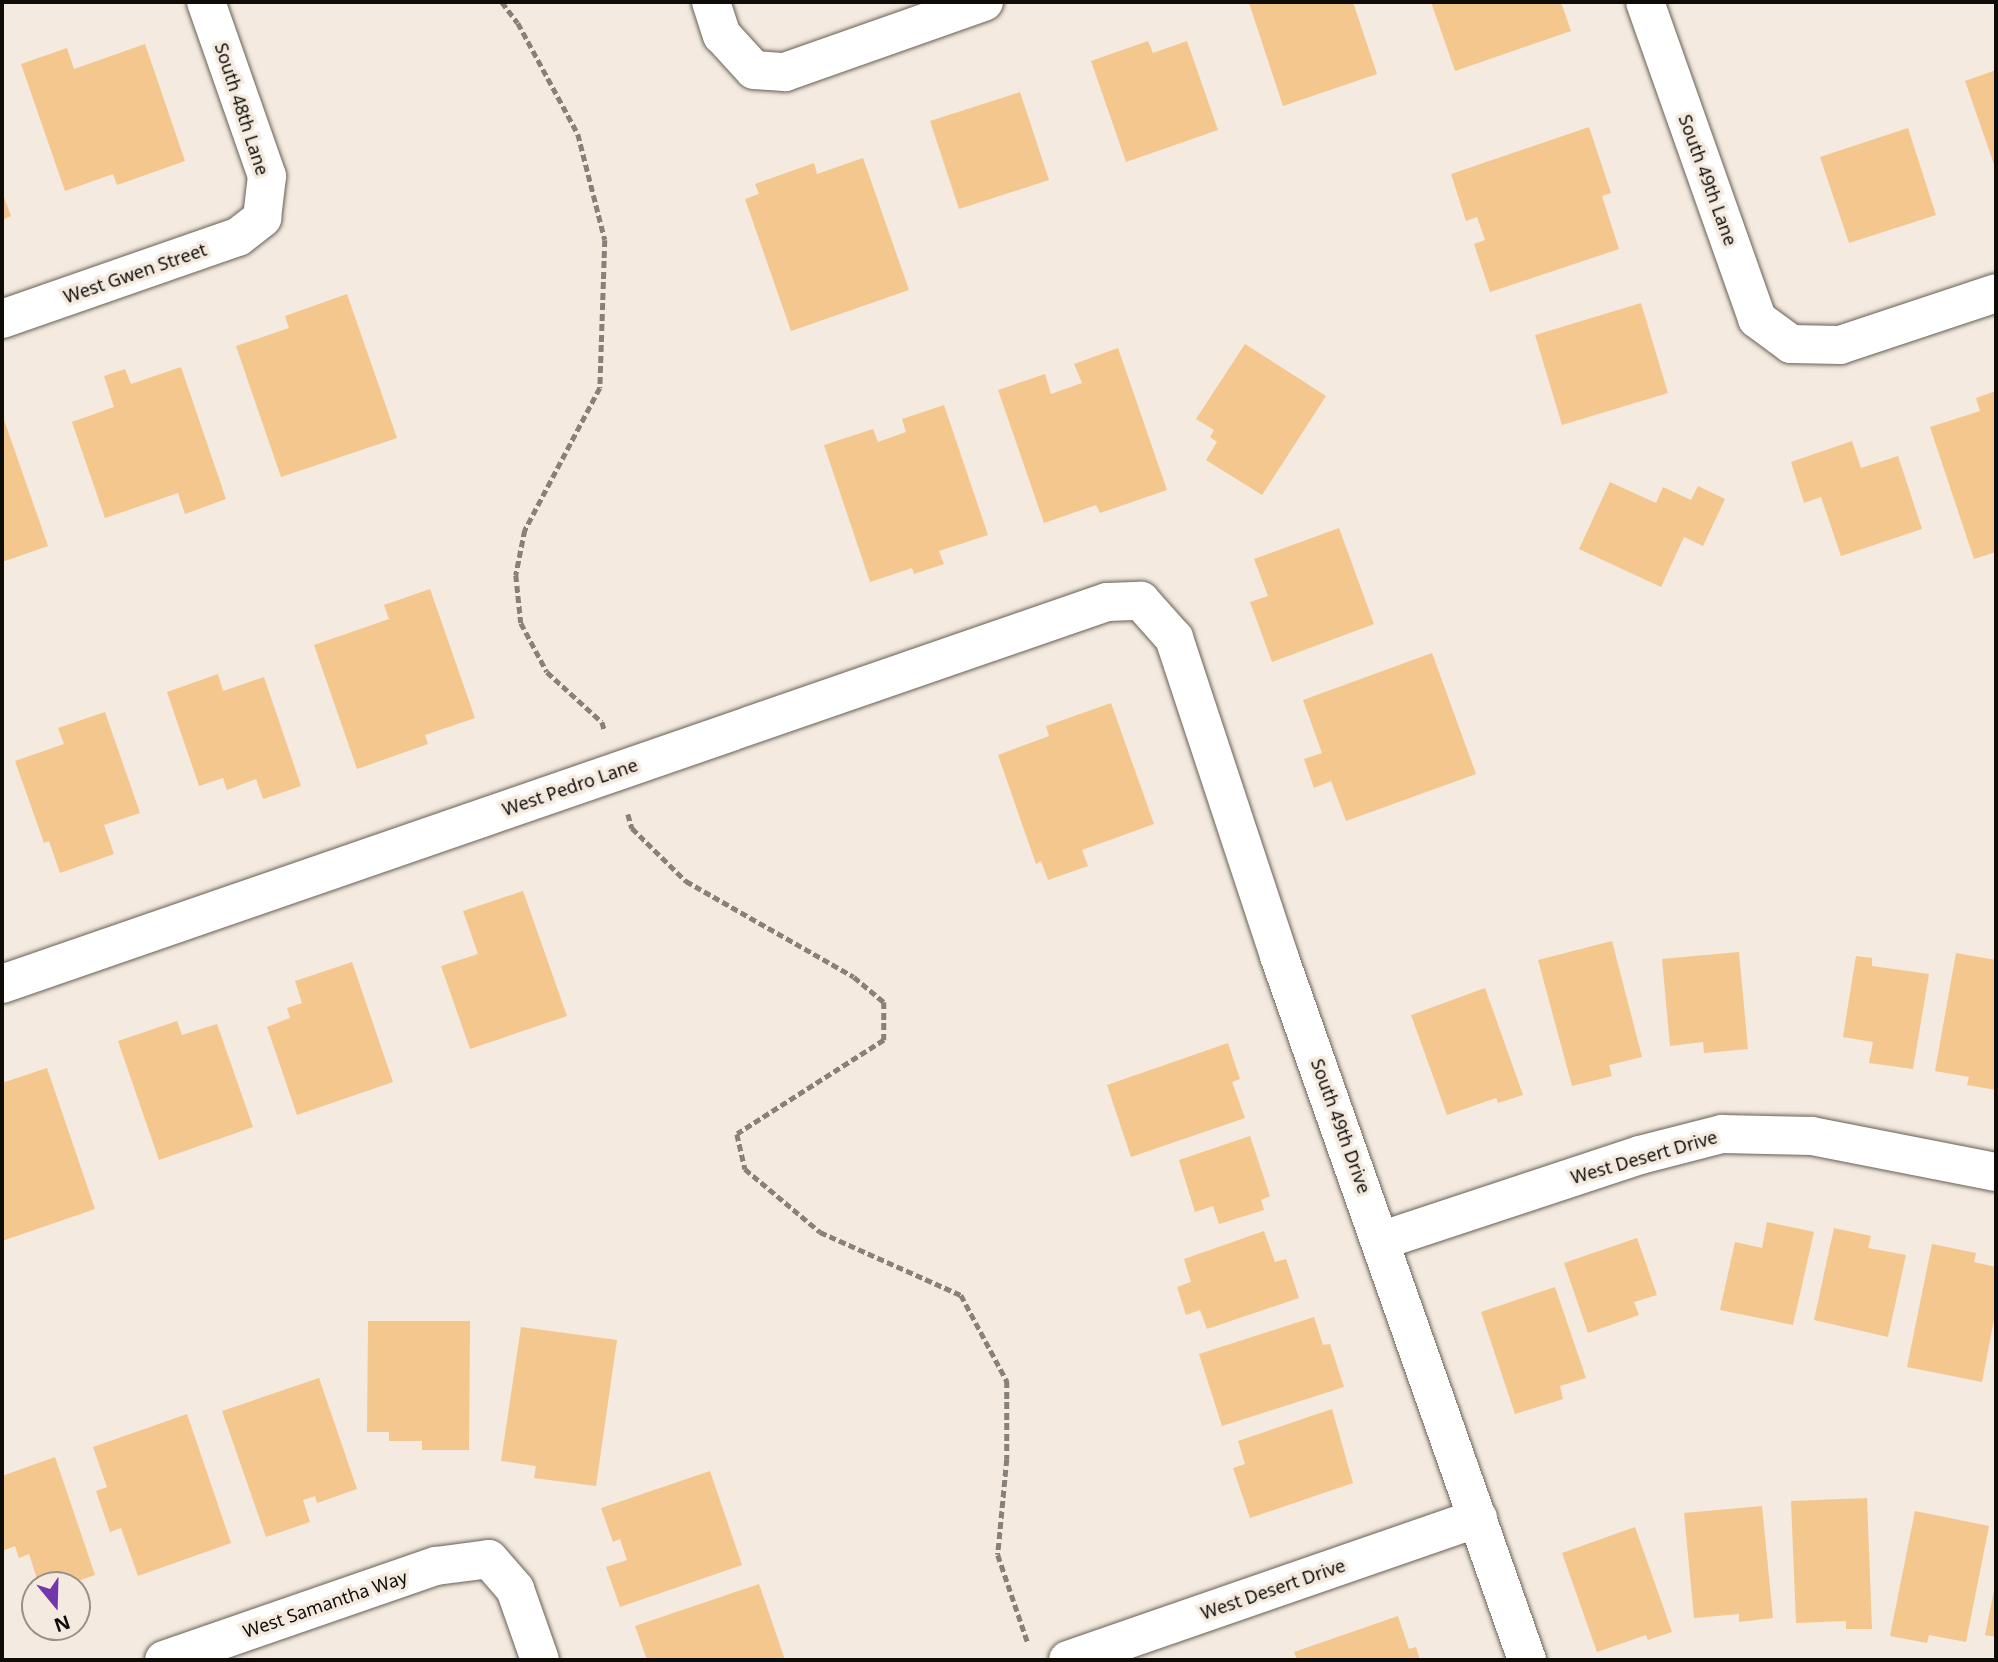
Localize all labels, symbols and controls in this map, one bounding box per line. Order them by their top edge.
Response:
street label: South 48th Lane [210,40,274,178]
street label: South 49th Lane [1674,112,1742,248]
street label: West Gwen Street [61,238,209,308]
street label: West Pedro Lane [499,754,641,820]
street label: South 49th Drive [1307,1056,1375,1196]
street label: West Desert Drive [1568,1126,1720,1188]
street label: West Desert Drive [1198,1554,1348,1624]
street label: West Samantha Way [240,1566,410,1642]
north arrow [21,1571,91,1641]
text: N [51,1609,74,1639]

